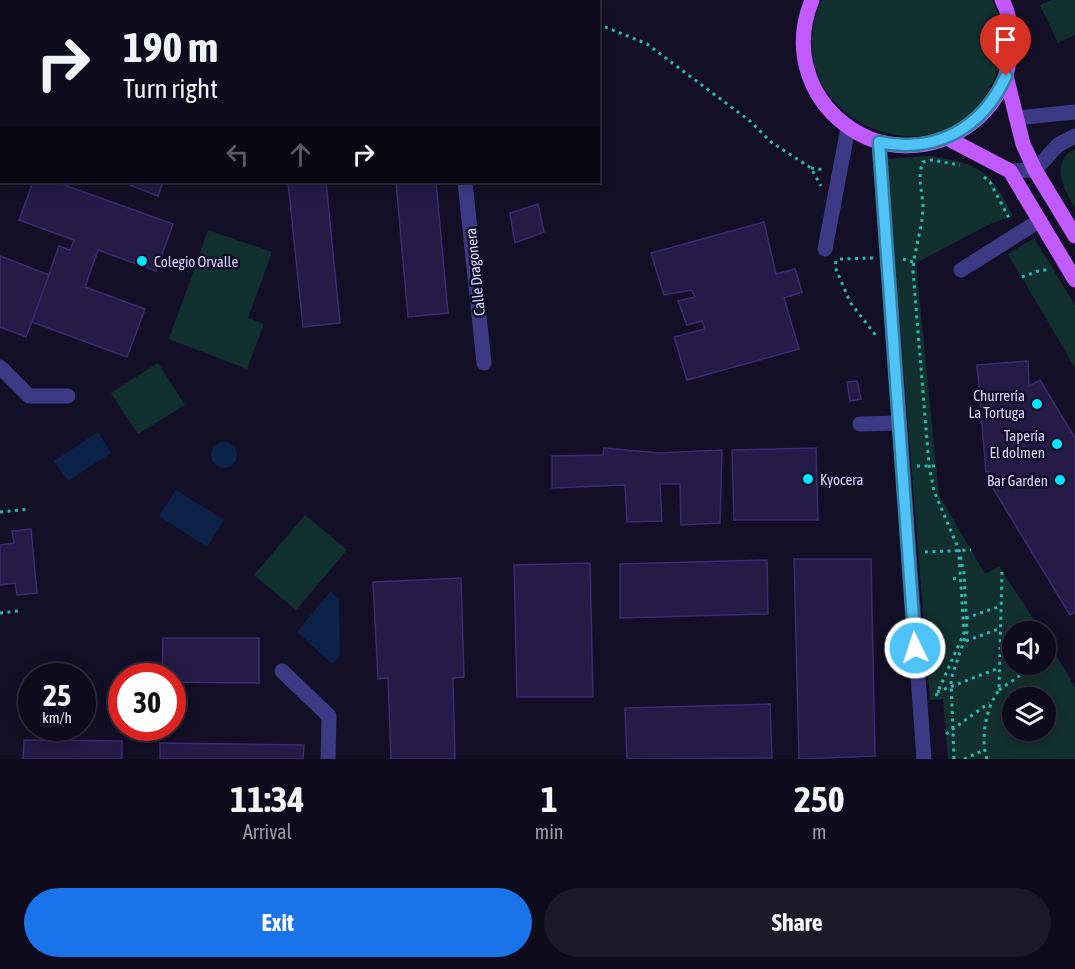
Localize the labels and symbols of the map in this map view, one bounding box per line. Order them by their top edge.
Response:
pin [980,14,1031,76]
street label: Calle Dragonera [462,227,488,317]
place label: Colegio Orvalle [154,253,238,270]
marker: Colegio Orvalle [135,254,149,268]
place label: Churrería La Tortuga [968,387,1025,421]
marker: Churrería La Tortuga [1030,397,1044,411]
place label: Tapería El dolmen [990,427,1045,461]
marker: Tapería El dolmen [1050,437,1064,451]
place label: Kyocera [820,471,863,488]
marker: Kyocera [801,472,815,486]
place label: Bar Garden [987,472,1048,489]
marker: Bar Garden [1053,473,1067,487]
position arrow [883,616,947,680]
speed limit sign: 30 [108,663,186,741]

